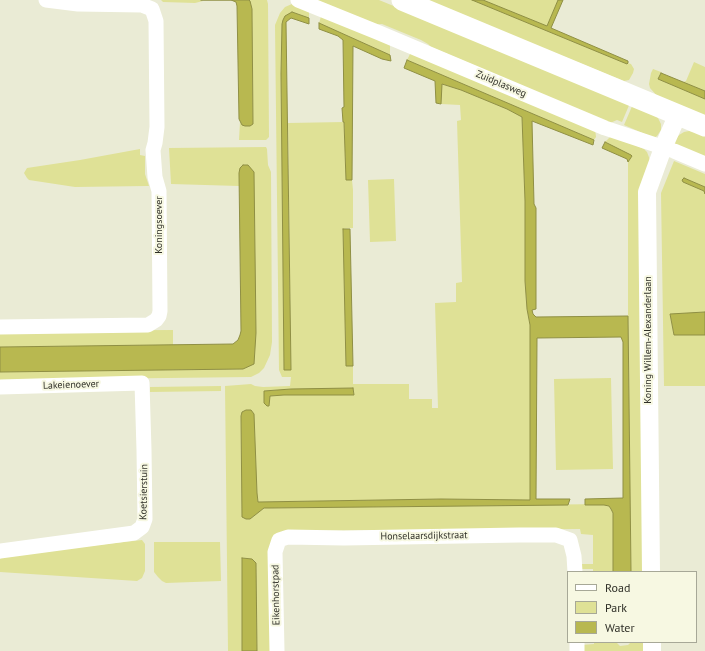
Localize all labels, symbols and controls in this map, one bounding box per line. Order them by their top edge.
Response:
street label: Zuidplasweg [474,68,528,100]
street label: Koningsoever [153,196,165,254]
street label: Koning Willem-Alexanderlaan [642,276,654,404]
street label: Lakeienoever [43,378,99,392]
street label: Koetsierstuin [138,464,150,520]
street label: Honselaarsdijkstraat [380,529,468,543]
street label: Eikenhorstpad [269,564,283,626]
legend [567,571,697,643]
text: Road [605,580,630,595]
text: Park [605,600,627,615]
text: Water [605,620,635,635]

